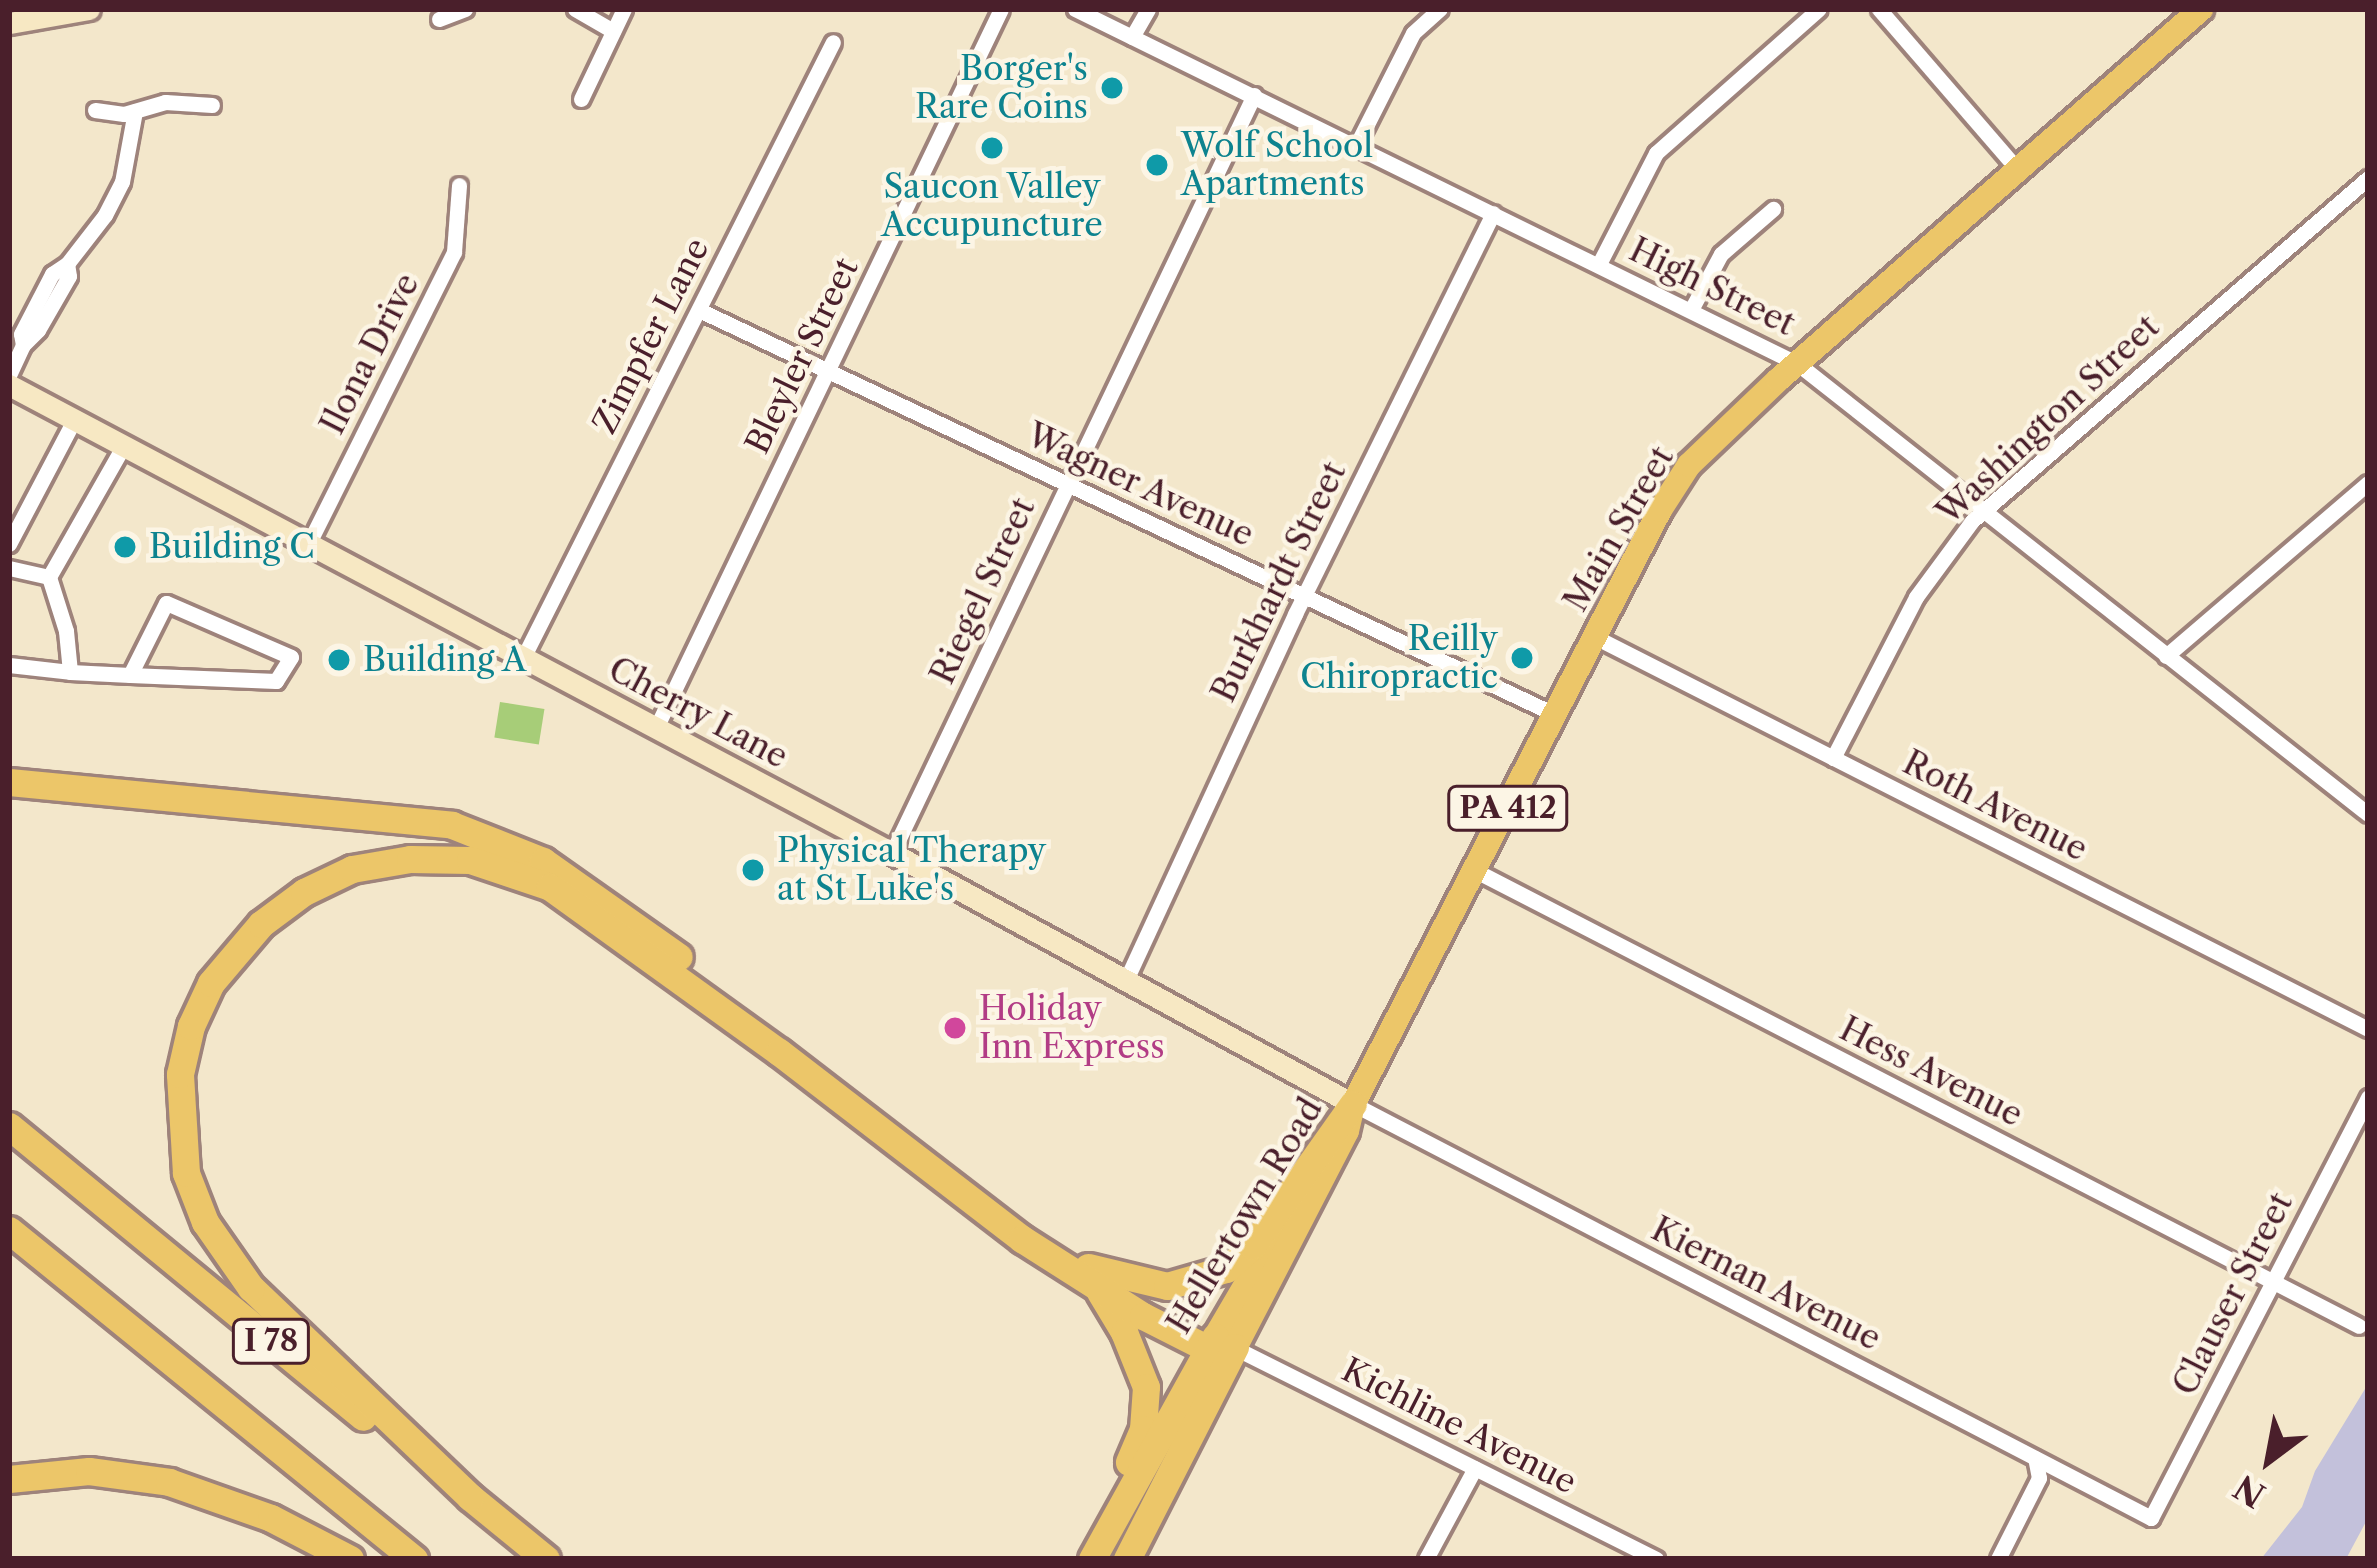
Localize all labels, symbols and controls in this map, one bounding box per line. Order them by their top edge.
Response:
place label: Borger's Rare Coins [915,49,1088,127]
marker: Borger's Rare Coins [1099,75,1125,101]
place label: Wolf School Apartments [1181,126,1373,204]
marker: Saucon Valley Accupuncture [979,135,1005,161]
marker: Wolf School Apartments [1144,152,1170,178]
place label: Saucon Valley Accupuncture [881,167,1103,245]
street label: High Street [1623,230,1801,344]
street label: Zimpfer Lane [585,232,717,440]
street label: Bleyler Street [737,252,867,460]
street label: Ilona Drive [313,267,427,441]
street label: Washington Street [1929,307,2167,533]
street label: Wagner Avenue [1020,415,1260,555]
street label: Main Street [1556,440,1682,618]
street label: Burkhardt Street [1204,456,1354,708]
street label: Riegel Street [923,492,1043,690]
place label: Building C [149,527,315,567]
marker: Building C [112,534,138,560]
place label: Reilly Chiropractic [1300,619,1498,697]
place label: Building A [363,640,528,680]
marker: Reilly Chiropractic [1509,645,1535,671]
marker: Building A [326,647,352,673]
street label: Cherry Lane [601,649,795,777]
street label: Roth Avenue [1896,742,2094,870]
road number: PA 412 [1445,784,1571,832]
place label: Physical Therapy at St Luke's [777,831,1047,909]
marker: Physical Therapy at St Luke's [740,857,766,883]
place label: Holiday Inn Express [979,989,1165,1067]
street label: Hess Avenue [1833,1009,2029,1135]
marker: Holiday Inn Express [942,1015,968,1041]
street label: Hellertown Road [1159,1091,1331,1341]
street label: Clauser Street [2165,1186,2301,1402]
street label: Kiernan Avenue [1644,1209,1888,1359]
road number: I 78 [229,1317,313,1365]
street label: Kichline Avenue [1335,1350,1583,1502]
north arrow [2209,1400,2329,1520]
text: N [2227,1466,2273,1516]

